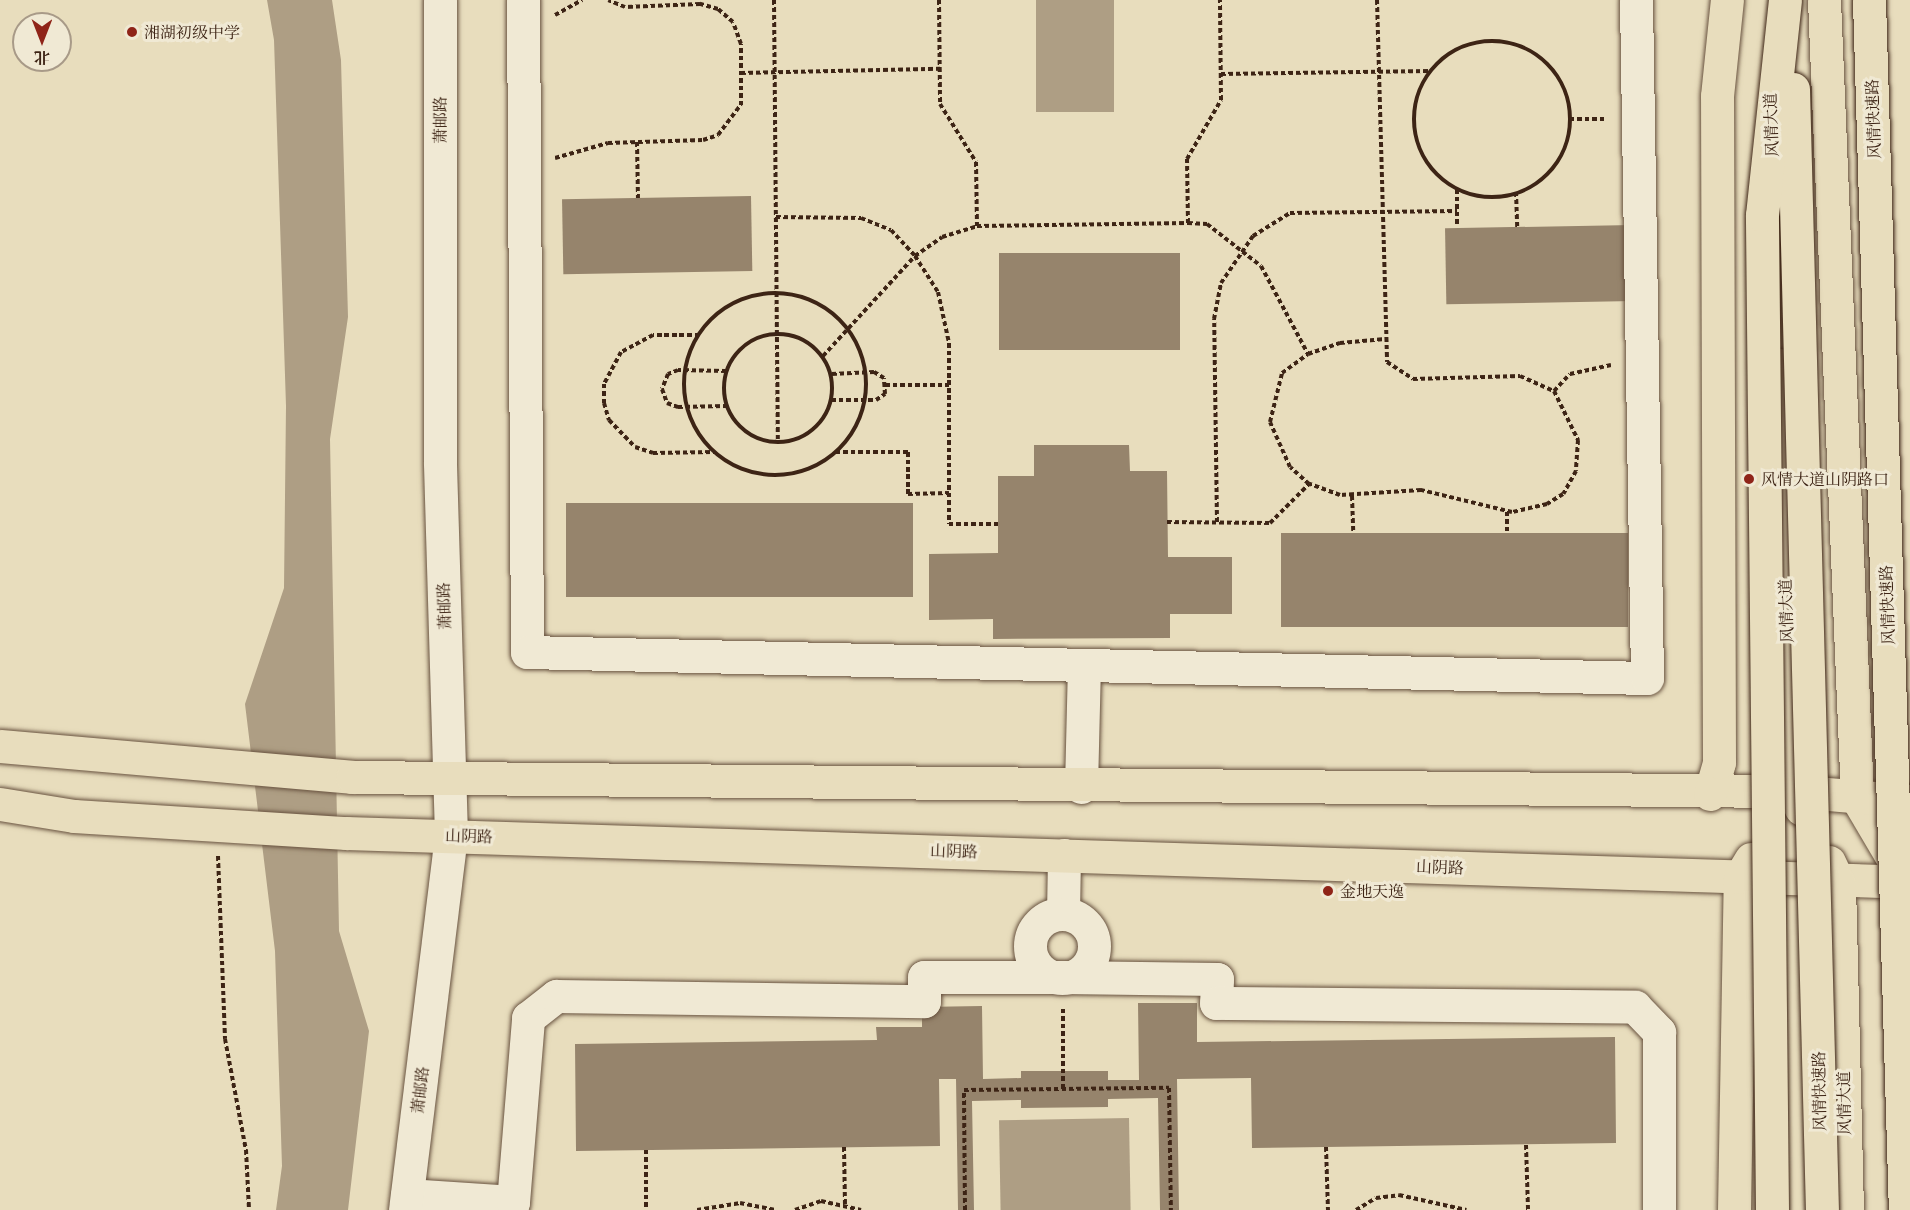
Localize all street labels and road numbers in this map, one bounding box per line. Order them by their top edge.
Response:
street label: 风情快速路 [1862,79,1884,159]
street label: 风情大道 [1760,93,1782,157]
street label: 萧邮路 [430,96,450,144]
street label: 风情快速路 [1876,565,1898,645]
street label: 风情大道 [1775,579,1797,643]
street label: 萧邮路 [434,582,454,630]
street label: 山阴路 [445,826,493,846]
street label: 山阴路 [930,841,978,861]
street label: 山阴路 [1416,857,1464,877]
street label: 风情快速路 [1809,1051,1829,1131]
street label: 萧邮路 [408,1065,432,1115]
street label: 风情大道 [1834,1071,1854,1135]

